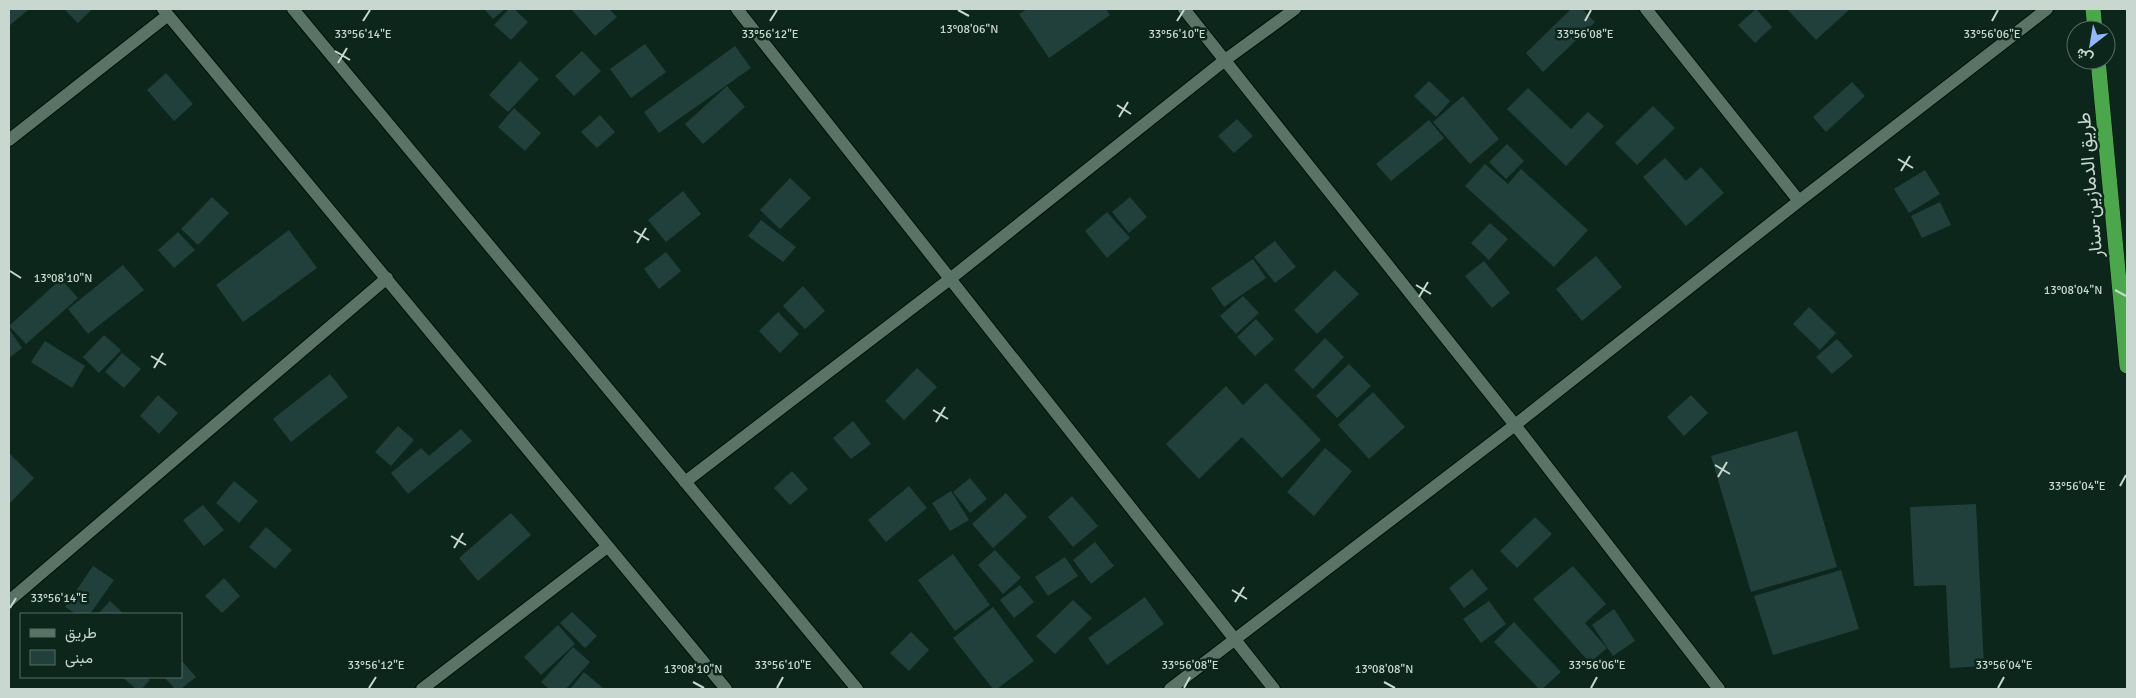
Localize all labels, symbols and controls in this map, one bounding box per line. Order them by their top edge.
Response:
north arrow [2066,20,2116,70]
text: 13°08'06"N [940,22,998,37]
text: 33°56'14"E [334,27,392,42]
text: 33°56'12"E [741,27,799,42]
text: 33°56'10"E [1148,27,1206,42]
text: 33°56'08"E [1556,27,1614,42]
text: 33°56'06"E [1963,27,2021,42]
text: ش [2073,44,2096,67]
street label: طريق الدمازين-سنار [2072,111,2108,260]
text: 13°08'10"N [34,271,92,286]
text: 13°08'04"N [2044,283,2102,298]
text: 33°56'04"E [2048,479,2106,494]
text: 33°56'14"E [30,591,88,606]
legend [20,613,182,678]
text: طريق [65,624,97,643]
text: مبنى [65,649,93,668]
text: 33°56'12"E [347,658,405,673]
text: 33°56'10"E [754,658,812,673]
text: 33°56'08"E [1161,658,1219,673]
text: 33°56'06"E [1568,658,1626,673]
text: 33°56'04"E [1975,658,2033,673]
text: 13°08'10"N [664,662,722,677]
text: 13°08'08"N [1355,662,1413,677]

